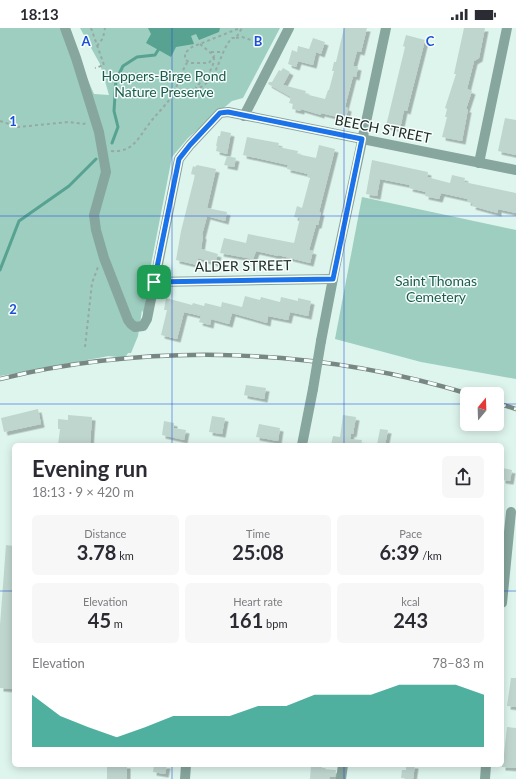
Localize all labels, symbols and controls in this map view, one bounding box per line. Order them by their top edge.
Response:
text: 18:13 [20,5,59,23]
text: A [80,33,91,49]
text: B [254,33,263,49]
text: C [426,33,435,49]
park label: Hoppers-Birge Pond Nature Preserve [102,67,226,100]
street label: BEECH STREET [334,111,433,146]
text: 1 [9,113,17,129]
street label: ALDER STREET [194,256,292,275]
pin [137,265,171,299]
icon: arrive [143,271,165,293]
park label: Saint Thomas Cemetery [395,272,477,305]
text: 2 [9,301,17,317]
north arrow [460,387,504,431]
map controls [460,387,504,431]
text: Evening run [32,455,148,482]
button: share [442,456,484,498]
text: 18:13 · 9 × 420 m [32,484,134,500]
text: Distance [84,527,126,540]
text: Time [246,527,270,540]
text: Pace [399,527,422,540]
text: 3.78 [77,540,116,564]
text: 25:08 [232,540,284,564]
text: 6:39 [379,540,419,564]
text: km [116,549,134,562]
text: /km [419,549,442,562]
text: Elevation [83,595,128,608]
text: Heart rate [233,595,283,608]
text: kcal [401,595,420,608]
text: 45 [88,608,111,632]
text: 161 [228,608,263,632]
text: 243 [393,608,428,632]
text: m [111,617,123,630]
text: bpm [263,617,288,630]
text: Elevation [32,655,85,671]
text: 78–83 m [432,655,484,671]

